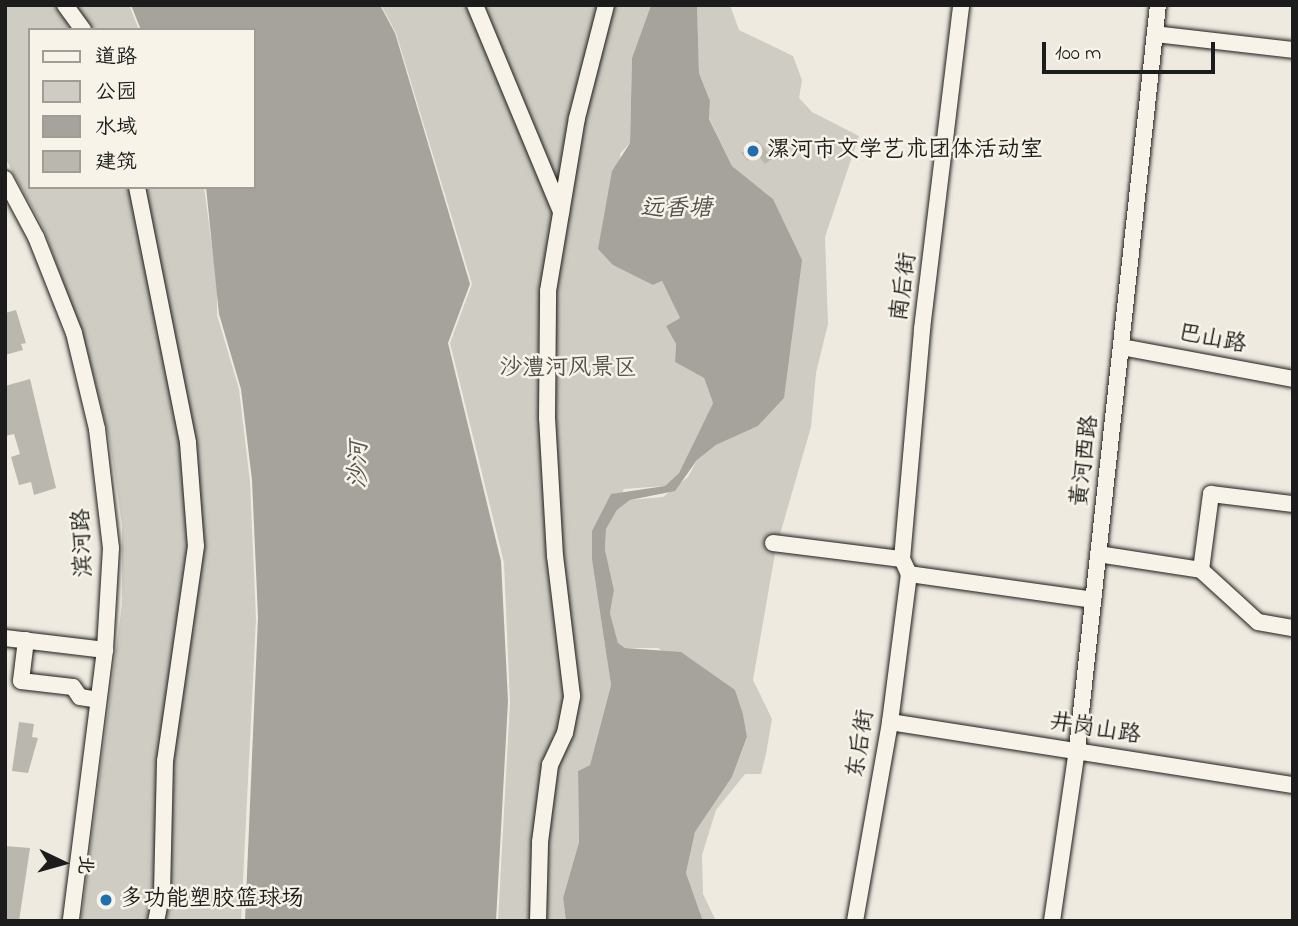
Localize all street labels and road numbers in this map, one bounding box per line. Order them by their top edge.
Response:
street label: 南后街 [887,251,923,323]
street label: 巴山路 [1176,320,1248,360]
street label: 黄河西路 [1067,414,1105,508]
street label: 滨河路 [69,508,99,578]
street label: 东后街 [843,708,881,780]
street label: 井岗山路 [1047,709,1143,751]

